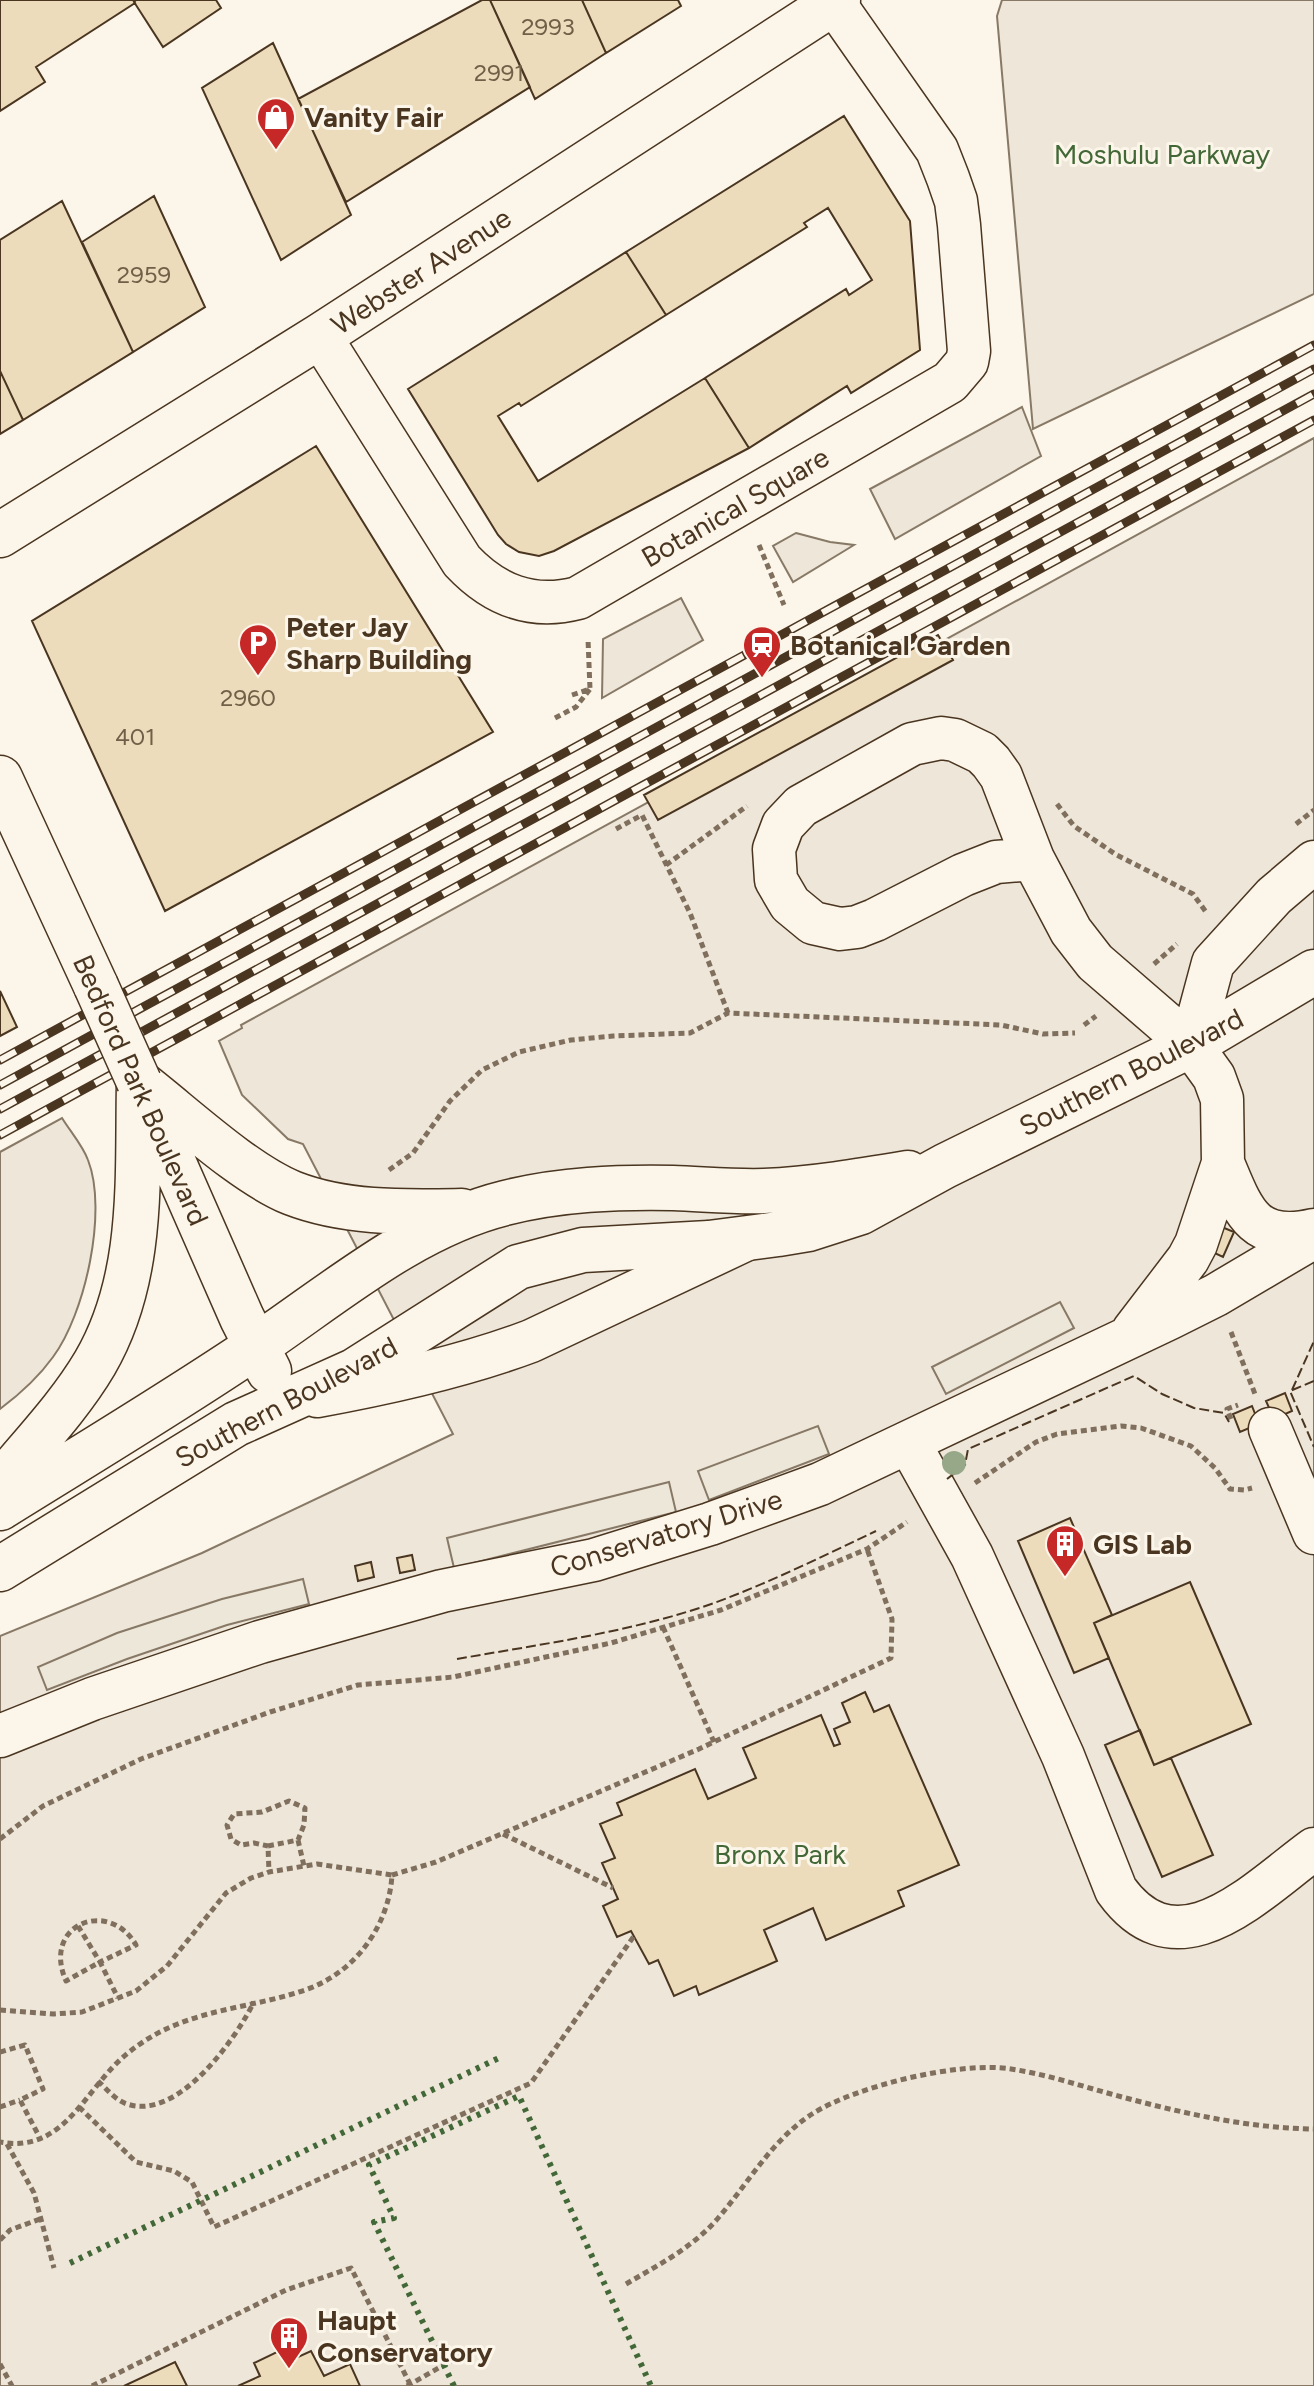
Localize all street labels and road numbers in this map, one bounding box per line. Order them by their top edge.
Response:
street label: Webster Avenue [325,200,517,342]
street label: Botanical Square [635,440,835,574]
street label: Bedford Park Boulevard [66,949,216,1231]
street label: Southern Boulevard [1013,1001,1249,1143]
street label: Southern Boulevard [169,1329,403,1475]
street label: Conservatory Drive [546,1482,786,1584]

